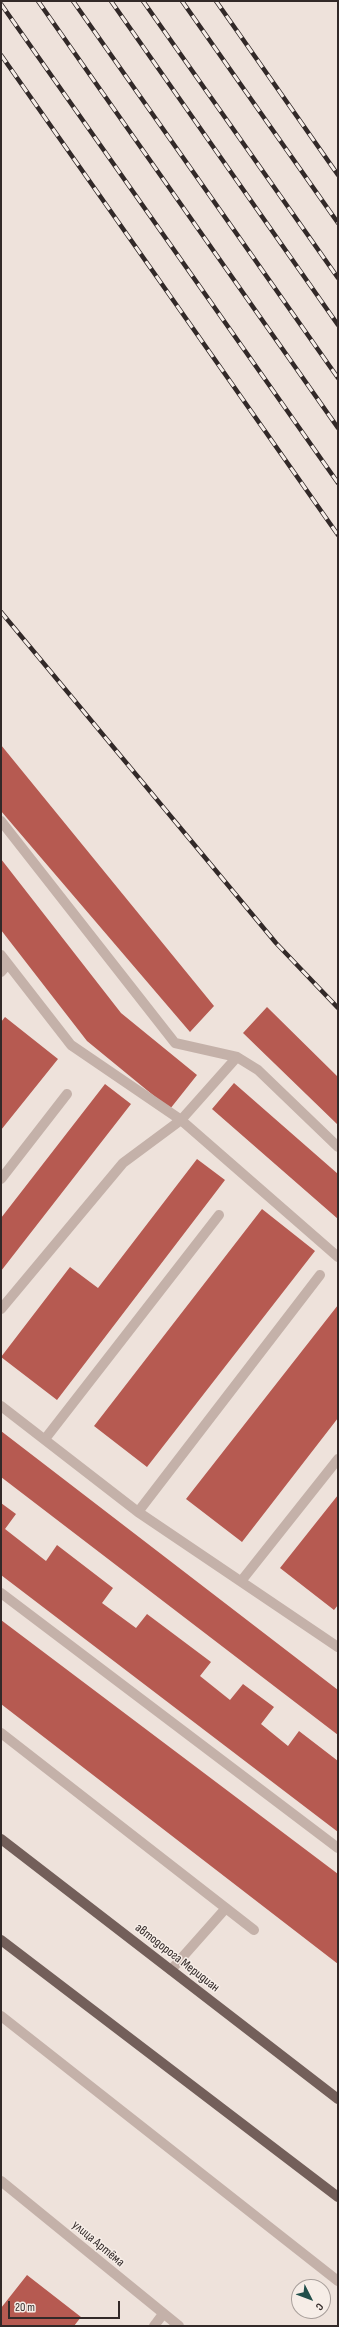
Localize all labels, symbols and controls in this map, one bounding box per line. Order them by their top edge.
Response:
street label: автодорога Меридиан [132,1920,222,1996]
street label: улица Артёма [69,2218,127,2270]
north arrow [291,2279,331,2319]
scale bar [10,2293,122,2319]
text: 20 m [15,2300,35,2315]
text: С [313,2300,326,2313]

